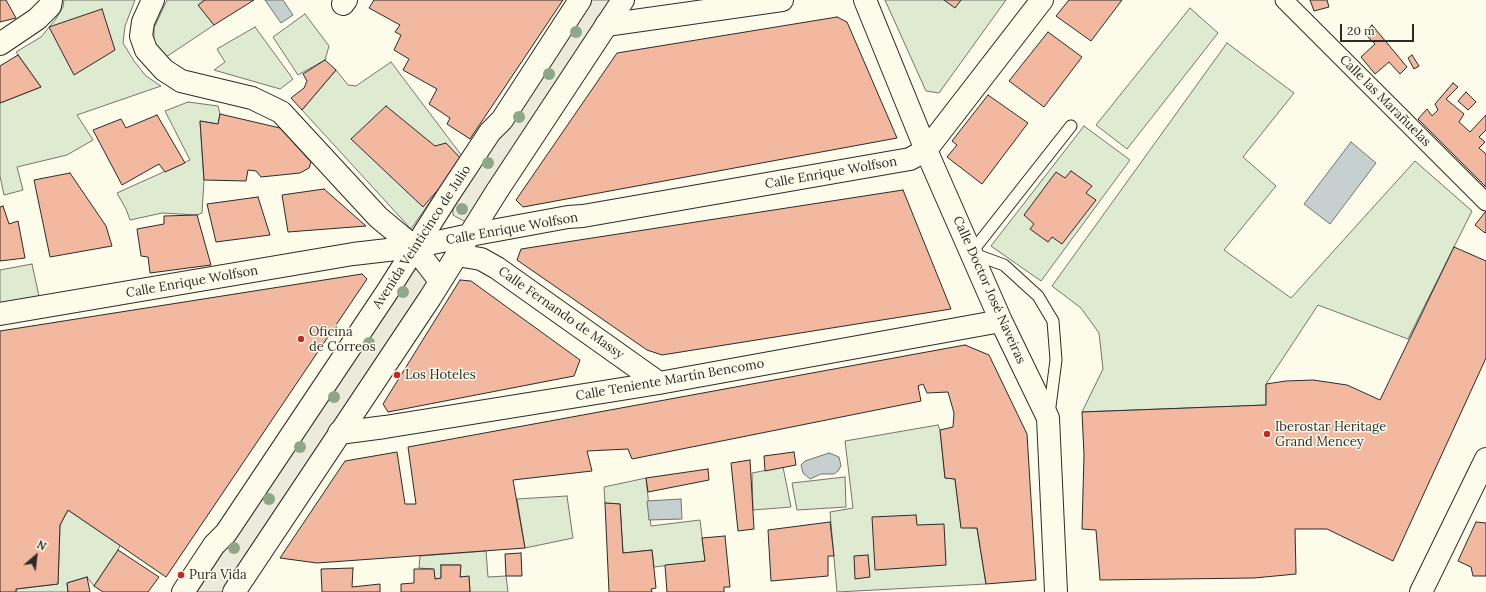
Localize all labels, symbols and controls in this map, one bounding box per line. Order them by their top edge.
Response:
scale bar [1342,16,1416,42]
text: 20 m [1347,23,1375,38]
street label: Calle las Marañuelas [1336,52,1434,150]
street label: Calle Enrique Wolfson [764,154,898,192]
street label: Avenida Veinticinco de Julio [370,162,474,312]
street label: Calle Enrique Wolfson [445,210,579,248]
street label: Calle Doctor José Naveiras [949,214,1029,366]
street label: Calle Enrique Wolfson [125,263,259,301]
street label: Calle Fernando de Massy [495,264,627,362]
place label: Oficina de Correos [309,324,376,355]
marker: Oficina de Correos [296,334,306,344]
street label: Calle Teniente Martín Bencomo [575,356,765,404]
place label: Los Hoteles [405,367,476,383]
marker: Los Hoteles [392,370,402,380]
place label: Iberostar Heritage Grand Mencey [1275,419,1386,450]
marker: Iberostar Heritage Grand Mencey [1262,429,1272,439]
north arrow [16,536,56,576]
text: N [35,537,49,554]
place label: Pura Vida [189,567,247,583]
marker: Pura Vida [176,570,186,580]

